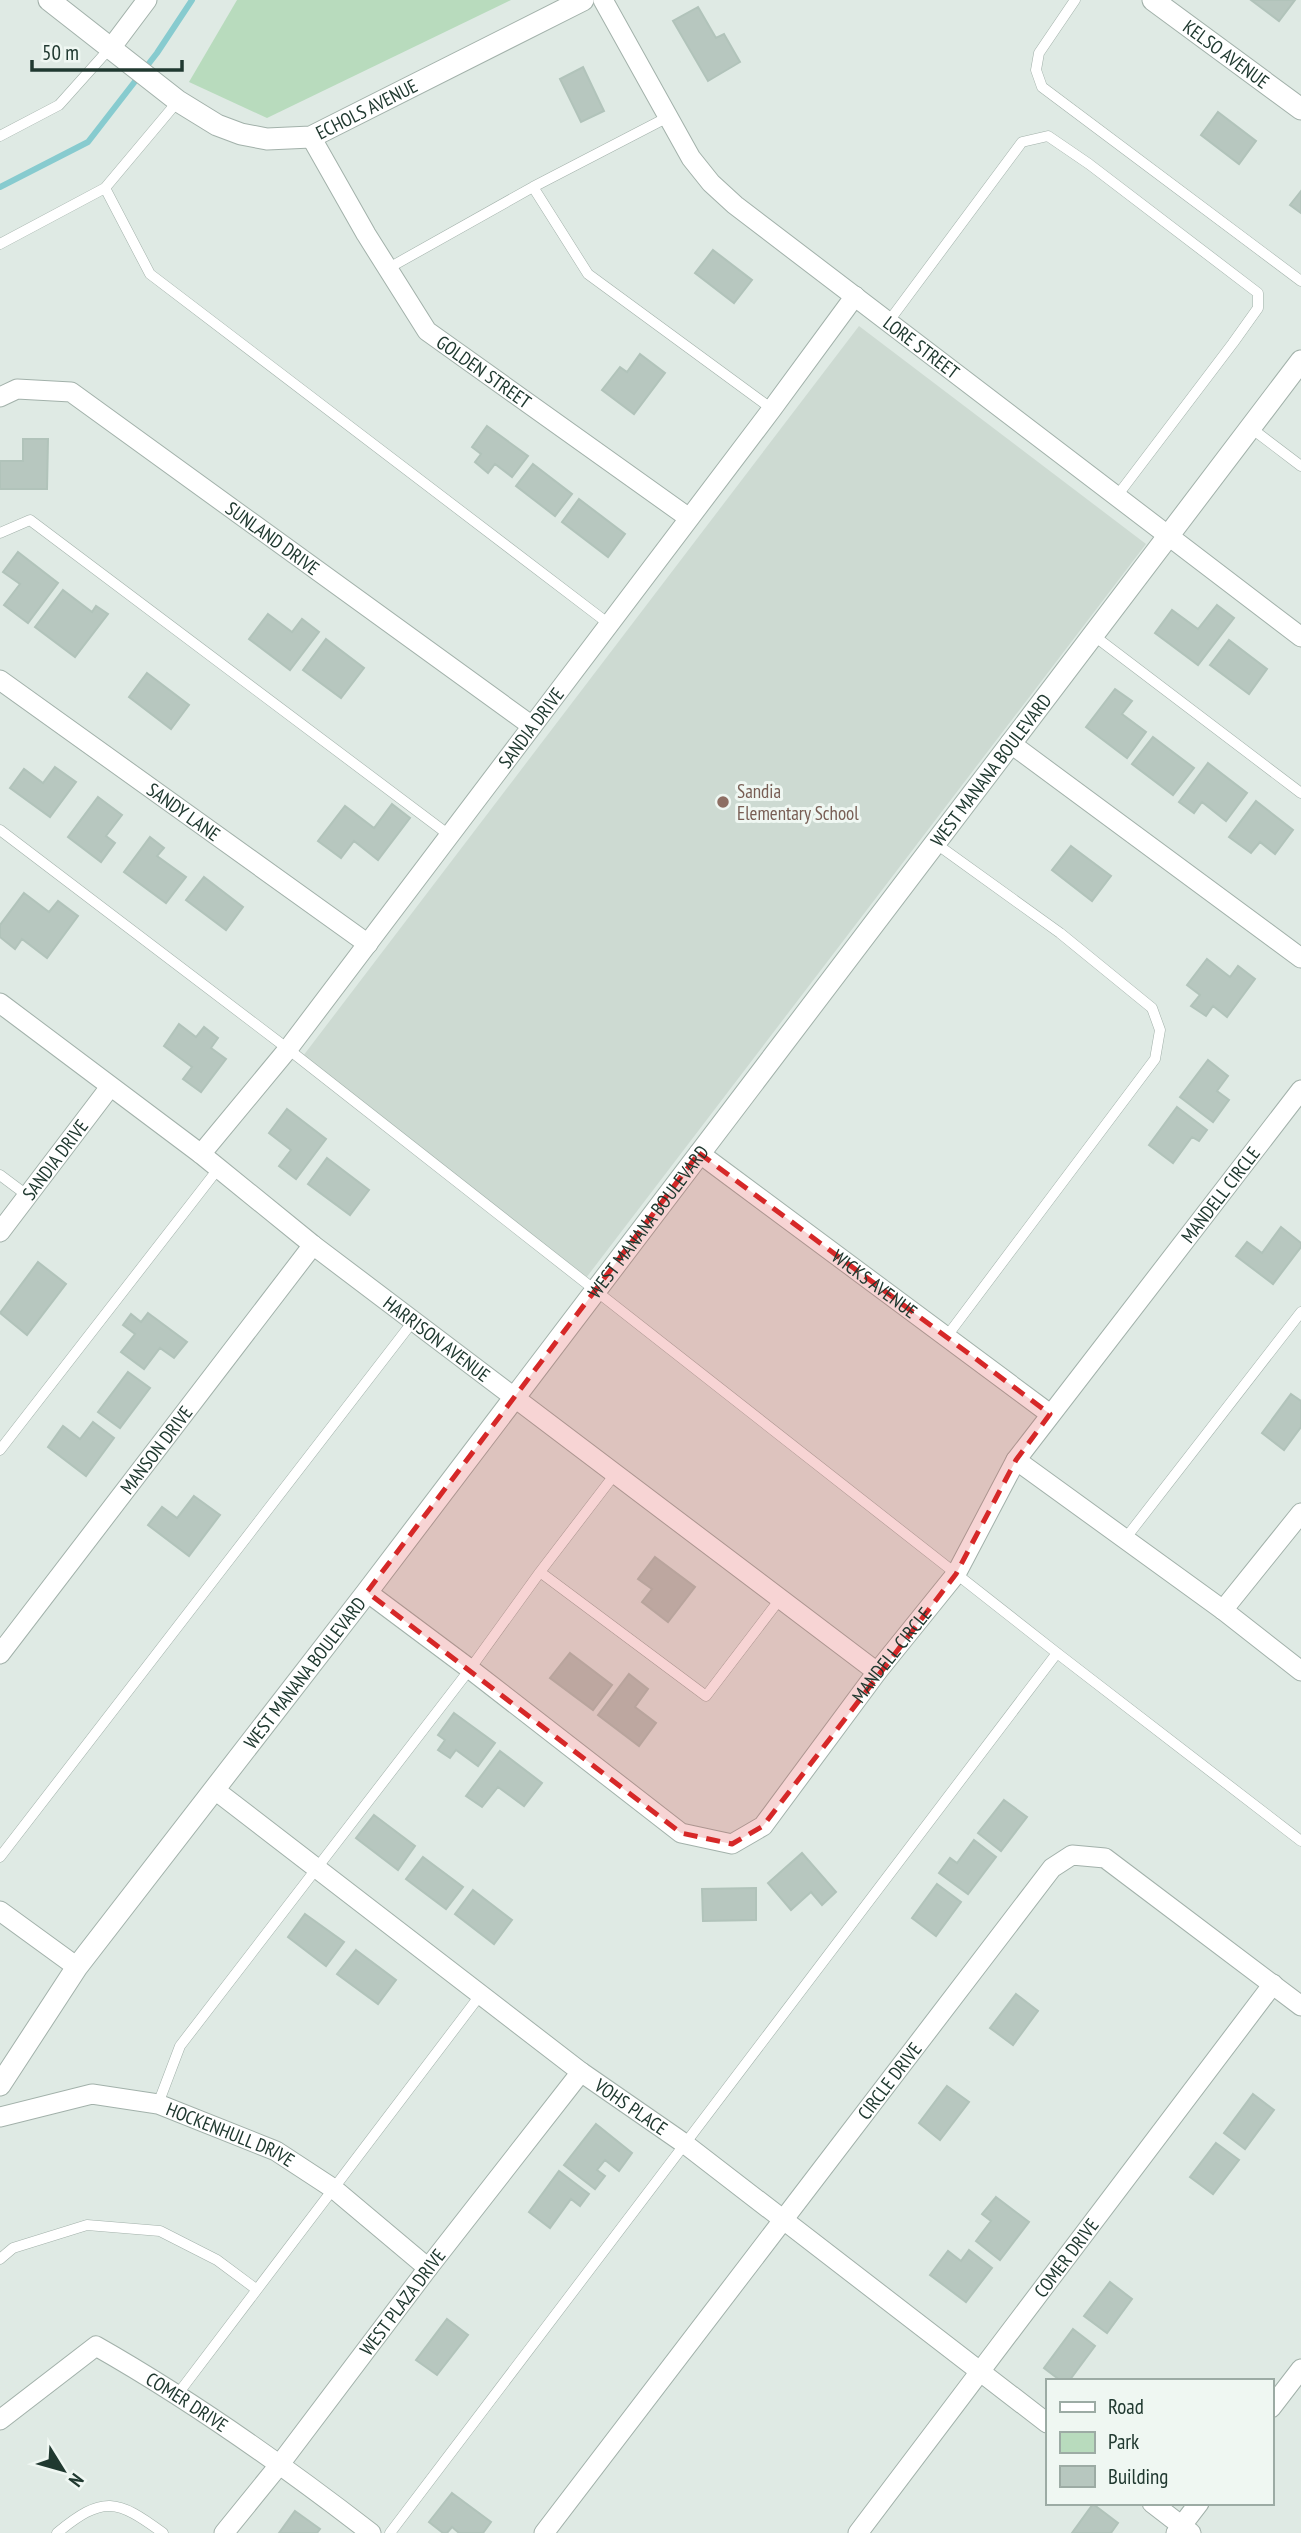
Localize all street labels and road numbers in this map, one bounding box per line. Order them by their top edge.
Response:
street label: KELSO AVENUE [1178,14,1274,94]
street label: ECHOLS AVENUE [312,73,421,145]
street label: LORE STREET [879,311,965,384]
street label: GOLDEN STREET [432,330,536,414]
street label: SUNLAND DRIVE [221,496,324,580]
street label: SANDIA DRIVE [493,683,569,773]
street label: WEST MANANA BOULEVARD [925,689,1056,851]
street label: SANDY LANE [142,777,225,846]
street label: SANDIA DRIVE [17,1115,93,1204]
street label: WEST MANANA BOULEVARD [582,1140,714,1303]
street label: MANDELL CIRCLE [1176,1142,1265,1248]
street label: WICKS AVENUE [827,1244,922,1323]
street label: HARRISON AVENUE [379,1291,495,1387]
street label: MANSON DRIVE [115,1401,198,1499]
street label: WEST MANANA BOULEVARD [238,1592,371,1753]
street label: MANDELL CIRCLE [847,1602,937,1707]
street label: CIRCLE DRIVE [852,2037,927,2124]
street label: VOHS PLACE [589,2073,672,2140]
street label: HOCKENHULL DRIVE [163,2097,299,2172]
street label: COMER DRIVE [1029,2214,1104,2302]
street label: WEST PLAZA DRIVE [354,2244,450,2360]
street label: COMER DRIVE [142,2367,233,2437]

